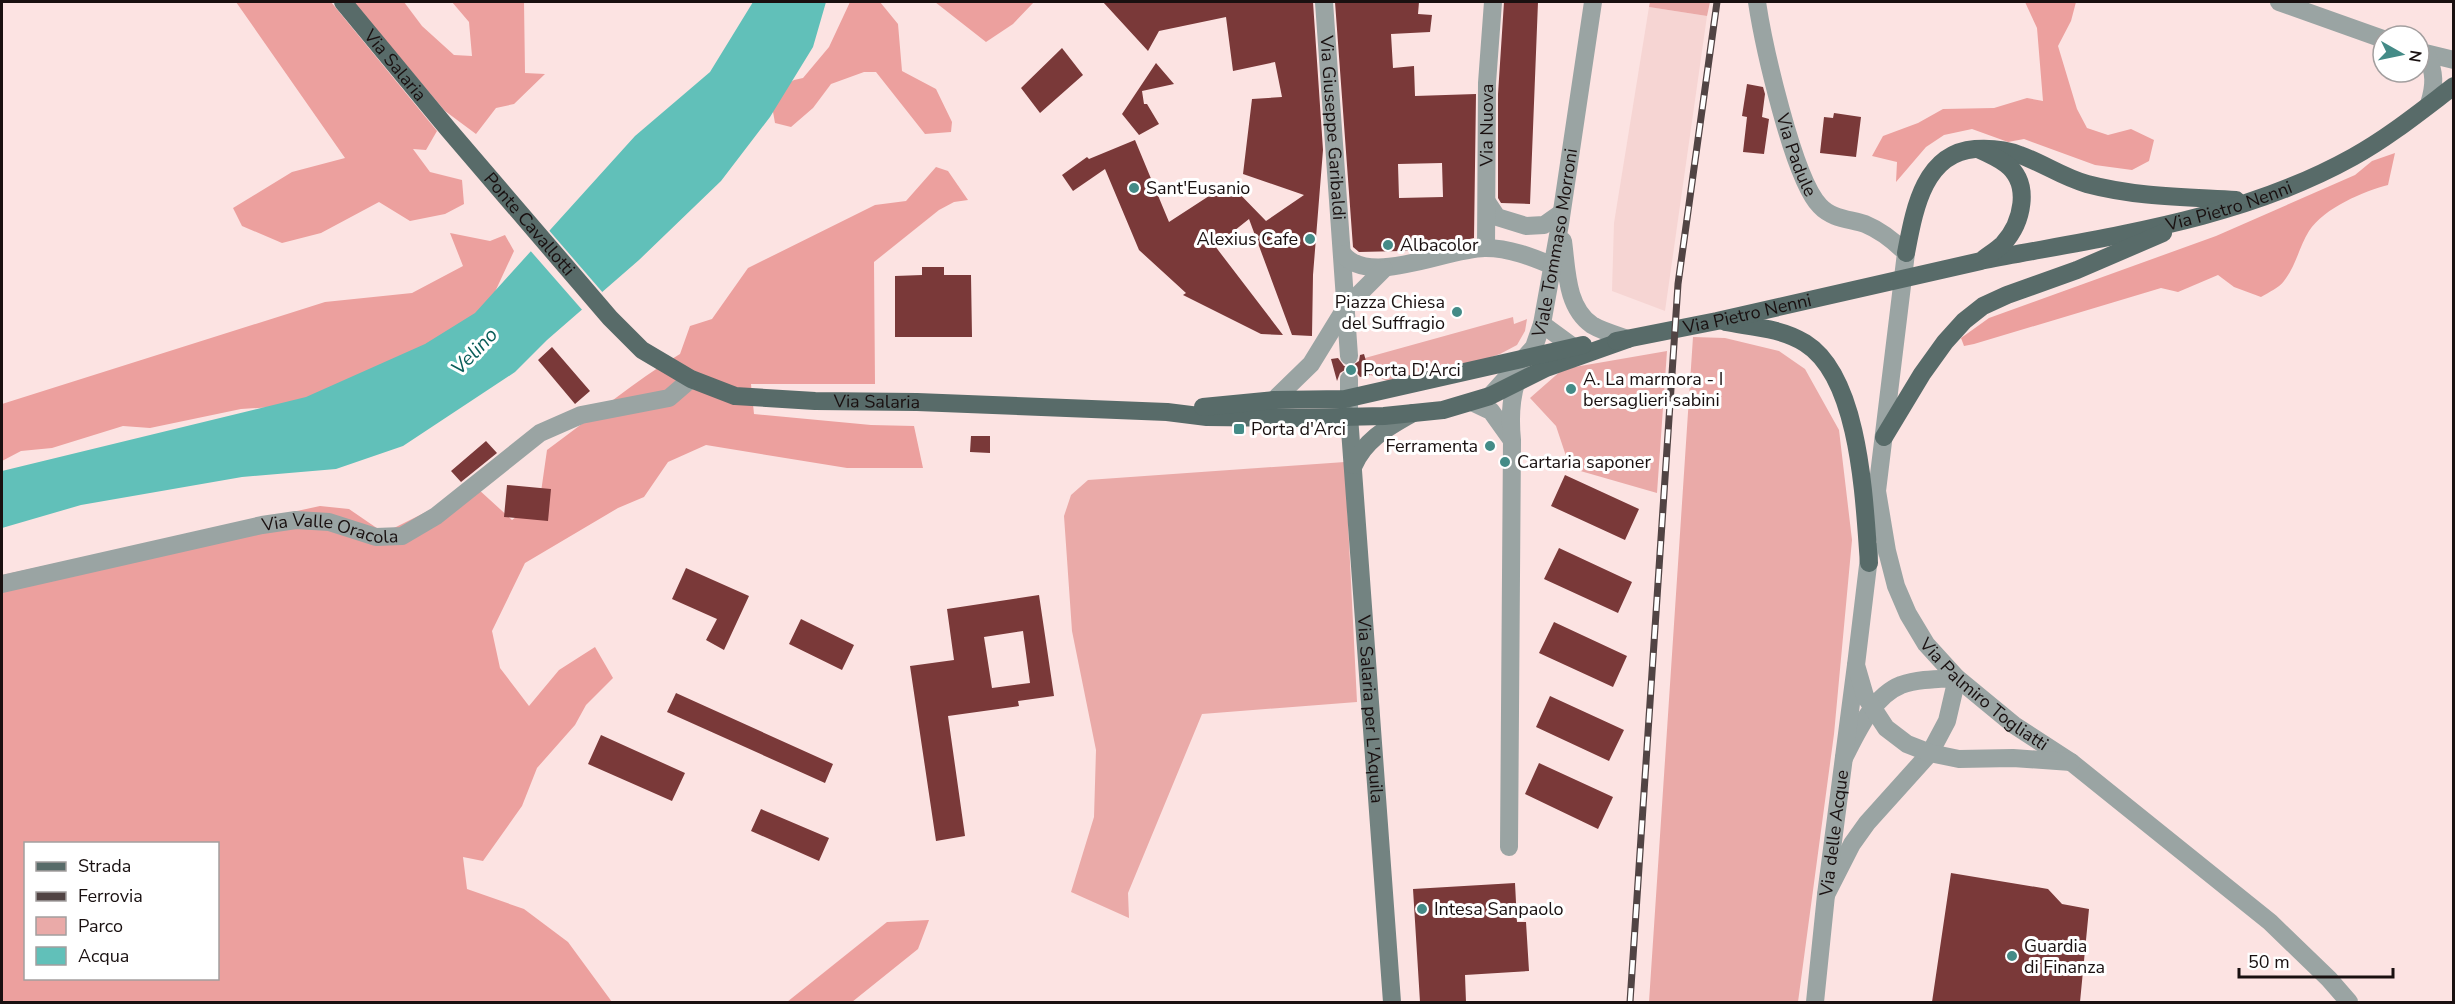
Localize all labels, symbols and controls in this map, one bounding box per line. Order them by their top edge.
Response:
street label: Via Salaria [358,23,432,106]
north arrow [2371,24,2431,84]
street label: Via Giuseppe Garibaldi [1314,34,1351,221]
text: N [2403,49,2427,64]
street label: Via Nuova [1474,84,1499,167]
street label: Via Padule [1770,110,1822,201]
street label: Viale Tommaso Morroni [1526,147,1583,342]
street label: Ponte Cavallotti [479,167,580,281]
street label: Via Pietro Nenni [2162,175,2296,237]
place label: Sant'Eusanio [1146,176,1250,200]
marker: Sant'Eusanio [1127,181,1141,195]
place label: Alexius Cafe [1196,227,1298,251]
marker: Alexius Cafe [1303,232,1317,246]
place label: Albacolor [1400,233,1479,257]
marker: Albacolor [1381,238,1395,252]
street label: Via Pietro Nenni [1680,288,1814,340]
place label: Piazza Chiesa del Suffragio [1335,290,1445,335]
marker: Piazza Chiesa del Suffragio [1450,305,1464,319]
water label: Velino [445,322,504,381]
place label: Porta D'Arci [1363,358,1461,382]
marker: Porta D'Arci [1344,363,1358,377]
place label: A. La marmora - I bersaglieri sabini [1583,367,1723,412]
marker: A. La marmora - I bersaglieri sabini [1564,382,1578,396]
street label: Via Salaria [832,389,920,414]
place label: Porta d'Arci [1251,417,1346,441]
marker: Porta d'Arci [1232,422,1246,436]
place label: Ferramenta [1386,434,1478,458]
marker: Ferramenta [1483,439,1497,453]
place label: Cartaria saponer [1517,450,1651,474]
marker: Cartaria saponer [1498,455,1512,469]
street label: Via Valle Oracola [259,508,399,549]
street label: Via Salaria per L'Aquila [1352,613,1389,804]
street label: Via Palmiro Togliatti [1914,632,2053,756]
street label: Via delle Acque [1814,769,1854,899]
legend [24,842,219,980]
text: Strada [78,854,131,878]
text: Ferrovia [78,884,143,908]
place label: Intesa Sanpaolo [1434,897,1564,921]
marker: Intesa Sanpaolo [1415,902,1429,916]
text: Parco [78,914,123,938]
place label: Guardia di Finanza [2024,934,2105,979]
scale bar [2239,941,2394,979]
text: Acqua [78,944,129,968]
marker: Guardia di Finanza [2005,949,2019,963]
text: 50 m [2248,950,2290,974]

